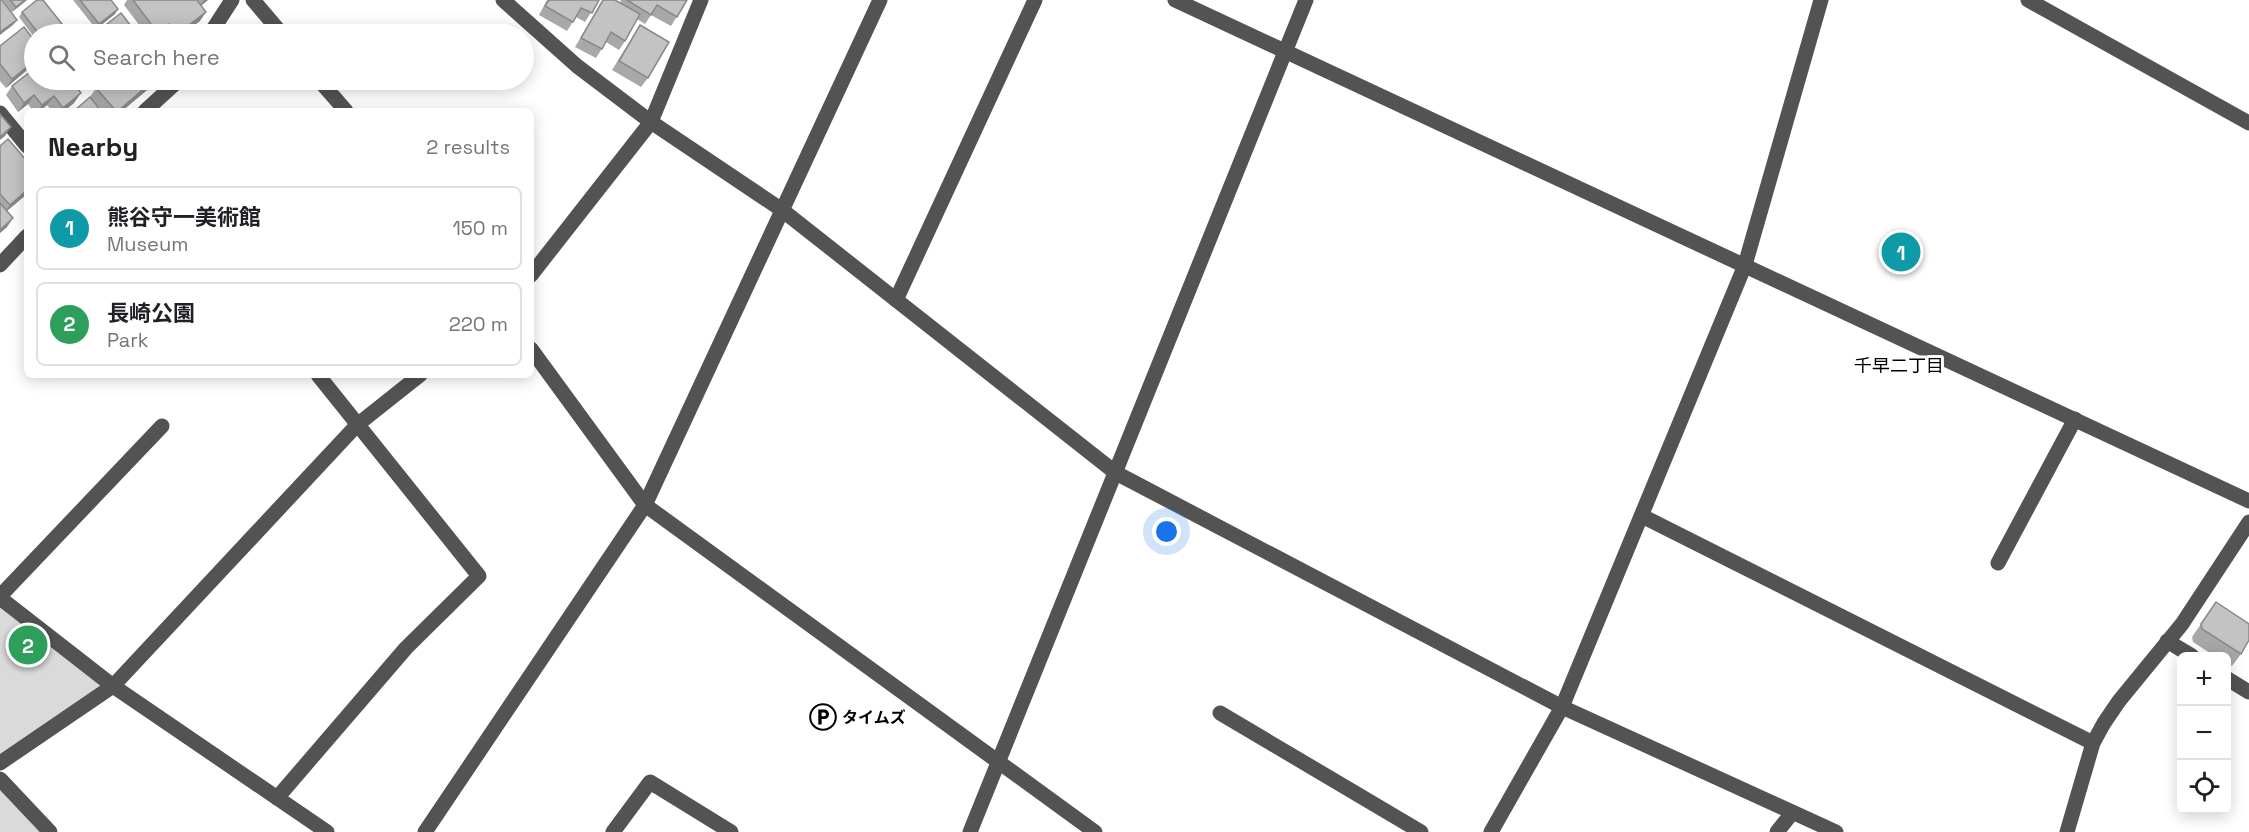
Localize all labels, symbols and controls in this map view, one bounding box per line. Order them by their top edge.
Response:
search box [24,24,534,90]
icon: search [45,41,78,74]
text: Search here [93,43,220,71]
text: Nearby [48,130,138,164]
text: 2 results [426,134,510,160]
text: 熊谷守一美術館 [107,203,261,231]
text: 1 [65,215,74,241]
text: 150 m [453,215,508,241]
pin: 1 [1882,230,1920,274]
text: Museum [107,231,188,257]
text: 長崎公園 [107,299,195,327]
text: 2 [64,311,75,337]
text: 220 m [449,311,508,337]
text: Park [107,327,149,353]
district label: 千早二丁目 [1854,354,1944,377]
your location [1152,517,1181,546]
pin: 2 [9,622,48,668]
map controls [2177,652,2231,814]
button: + [2177,652,2231,706]
parking icon: タイムズ [808,702,838,732]
button: − [2177,706,2231,760]
place label: タイムズ [842,707,906,728]
button: locate [2177,760,2231,814]

